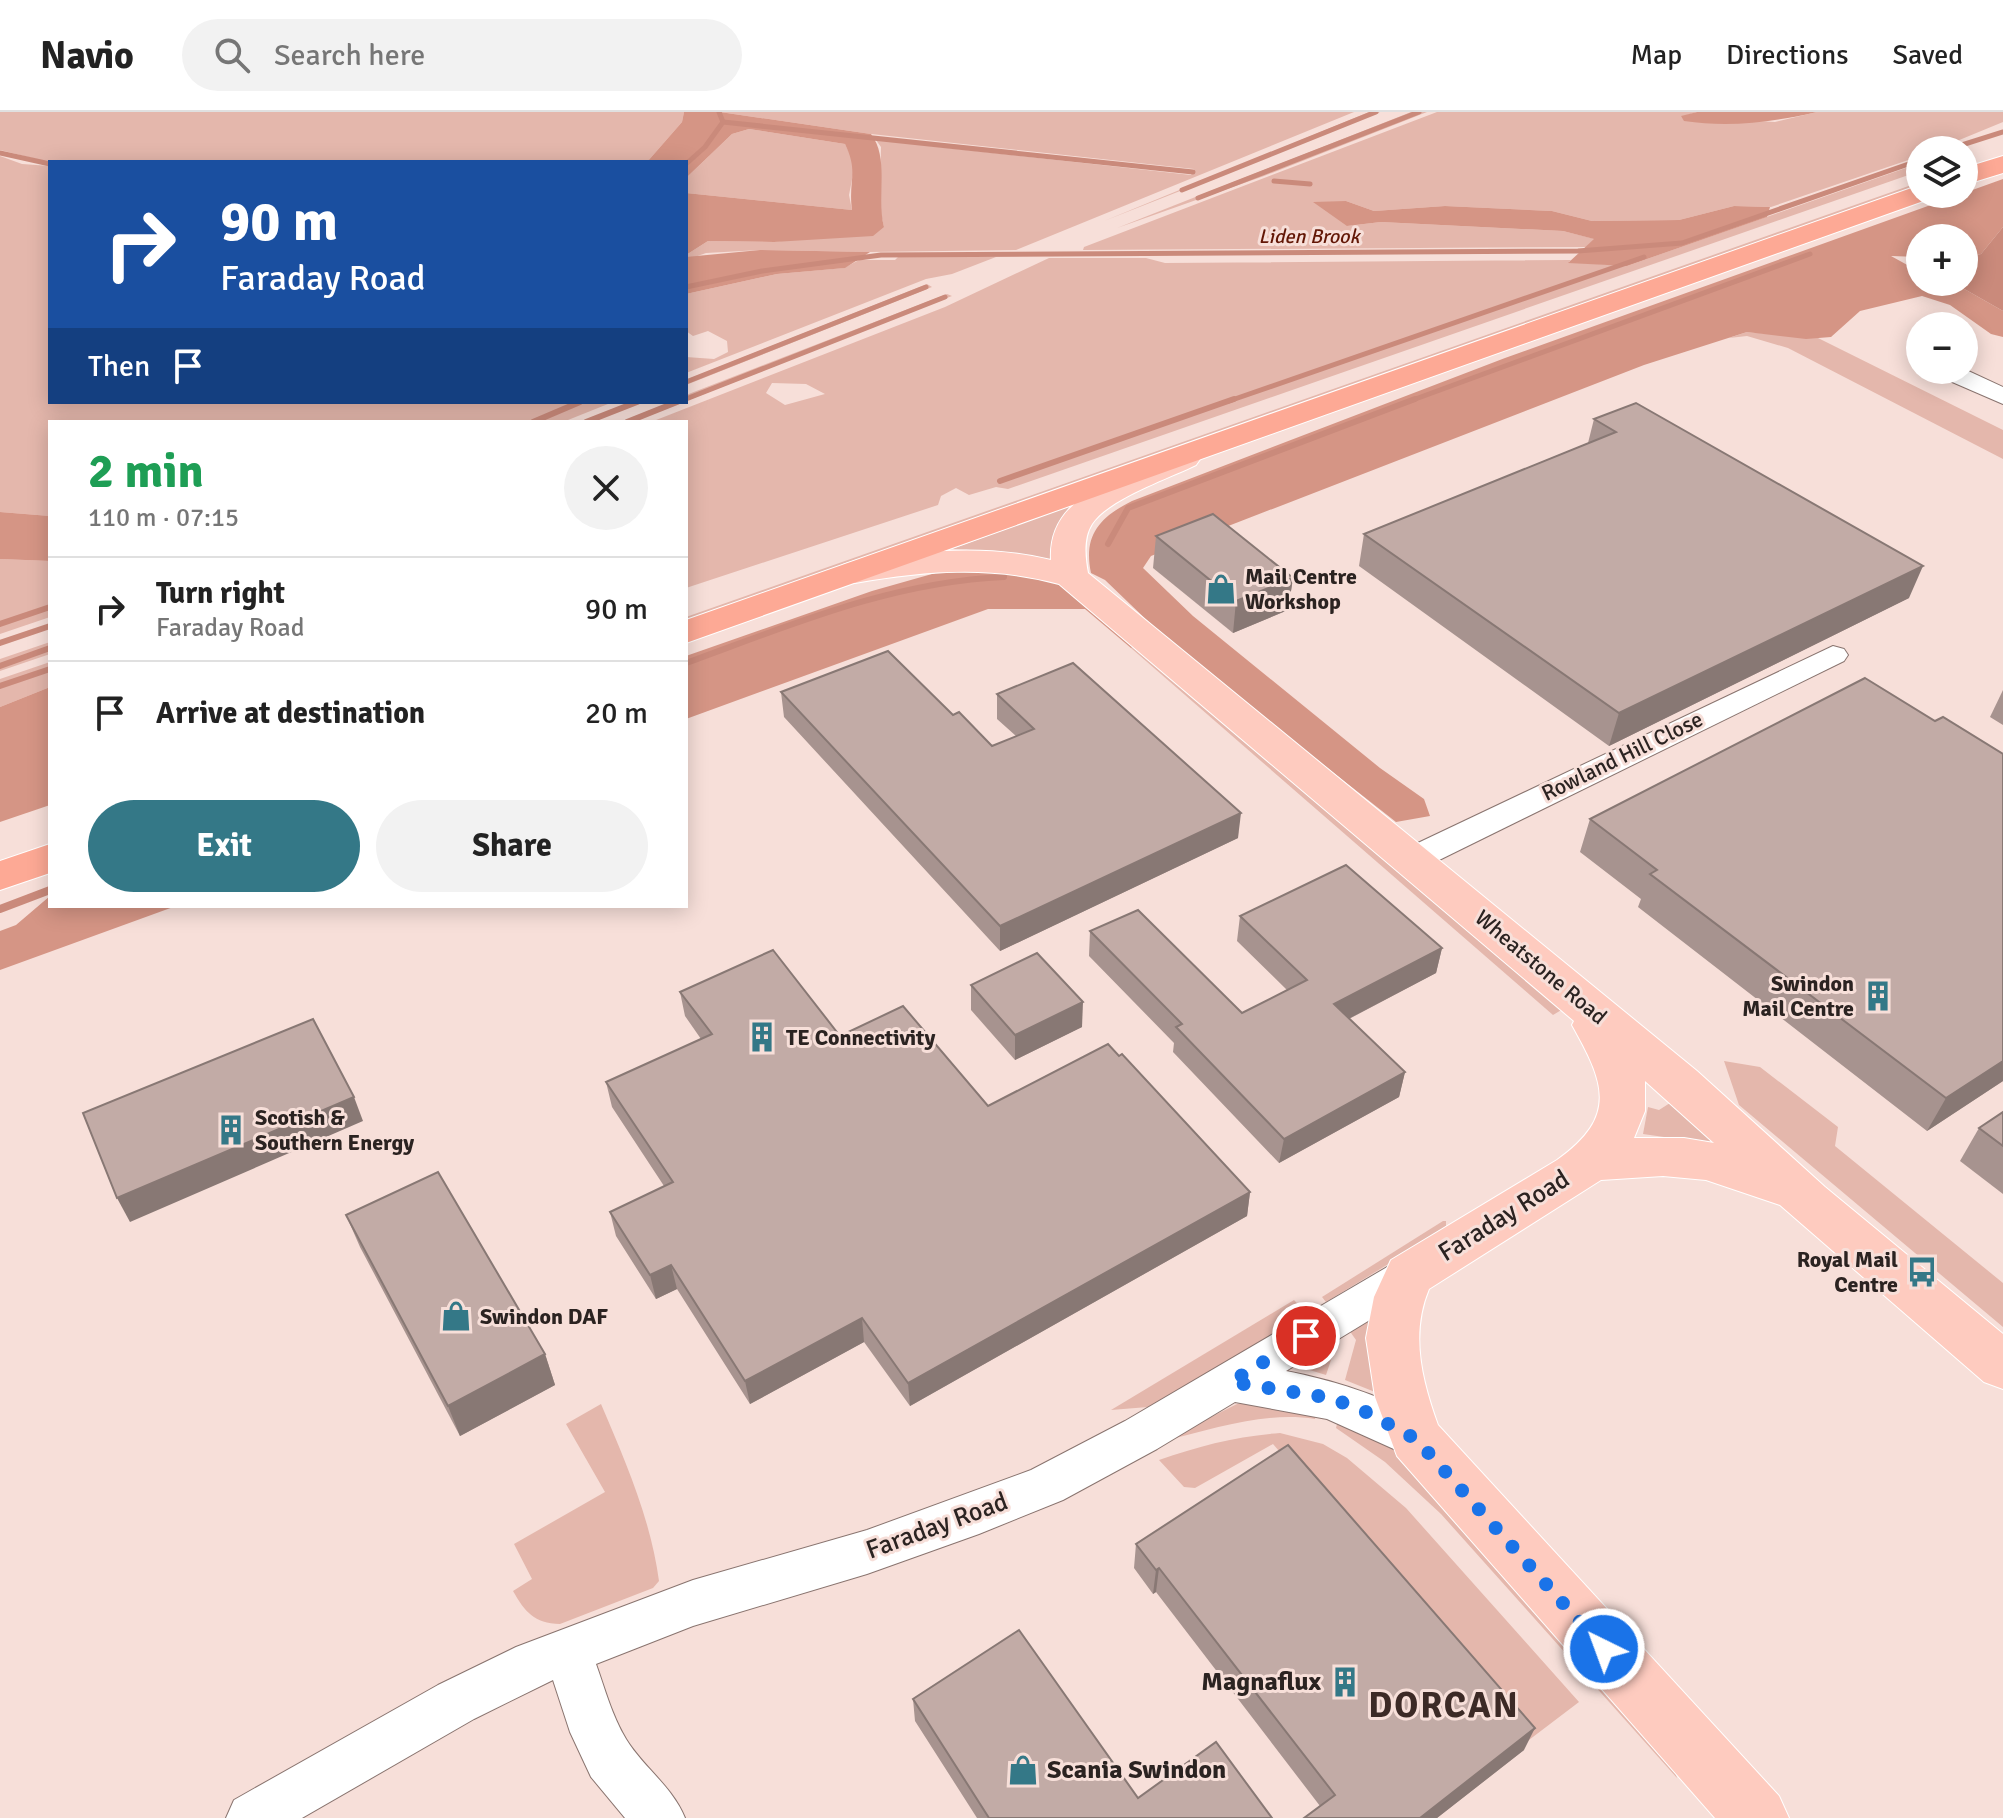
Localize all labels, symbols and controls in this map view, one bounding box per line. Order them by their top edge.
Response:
search box [182,19,742,91]
text: Navio [40,32,134,79]
icon: search [210,33,254,77]
text: Search here [274,37,425,74]
text: Map [1630,38,1682,72]
text: Directions [1726,38,1848,72]
text: Saved [1892,38,1963,72]
map controls [1906,136,1978,384]
button: layers [1906,136,1978,208]
text: 90 m [220,187,338,256]
icon: right [88,192,192,296]
water label: Liden Brook [1258,224,1361,249]
button: + [1906,224,1978,296]
text: Faraday Road [220,256,426,301]
button: − [1906,312,1978,384]
icon: arrive [166,344,210,388]
text: Then [88,348,150,385]
text: 2 min [88,442,204,501]
button: close [564,446,648,530]
text: 110 m · 07:15 [88,502,239,534]
place label: Mail Centre Workshop [1245,563,1357,615]
shop icon: Mail Centre Workshop [1204,572,1238,606]
text: Turn right [156,575,285,612]
icon: right [88,587,132,631]
text: 90 m [585,591,648,628]
text: Faraday Road [156,612,304,644]
icon: arrive [88,691,132,735]
text: Arrive at destination [156,695,425,732]
text: 20 m [585,695,648,732]
street label: Rowland Hill Close [1537,705,1707,807]
button: Exit [88,800,360,892]
button: Share [376,800,648,892]
street label: Wheatstone Road [1470,904,1612,1030]
place label: Swindon Mail Centre [1742,970,1854,1022]
building icon: Swindon Mail Centre [1861,979,1895,1013]
building icon: TE Connectivity [745,1020,779,1054]
place label: TE Connectivity [786,1024,936,1051]
place label: Scotish & Southern Energy [255,1104,414,1156]
building icon: Scotish & Southern Energy [214,1113,248,1147]
street label: Faraday Road [1433,1163,1575,1269]
place label: Royal Mail Centre [1797,1246,1898,1298]
bus stop icon: Royal Mail Centre [1905,1255,1939,1289]
shop icon: Swindon DAF [439,1299,473,1333]
pin [1272,1302,1340,1370]
place label: Swindon DAF [480,1303,608,1330]
icon: arrive [1284,1314,1328,1358]
street label: Faraday Road [862,1486,1012,1566]
position arrow [1562,1607,1646,1691]
building icon: Magnaflux [1328,1665,1362,1699]
place label: Magnaflux [1201,1666,1321,1698]
district label: DORCAN [1368,1683,1520,1728]
shop icon: Scania Swindon [1006,1753,1040,1787]
place label: Scania Swindon [1047,1754,1226,1786]

